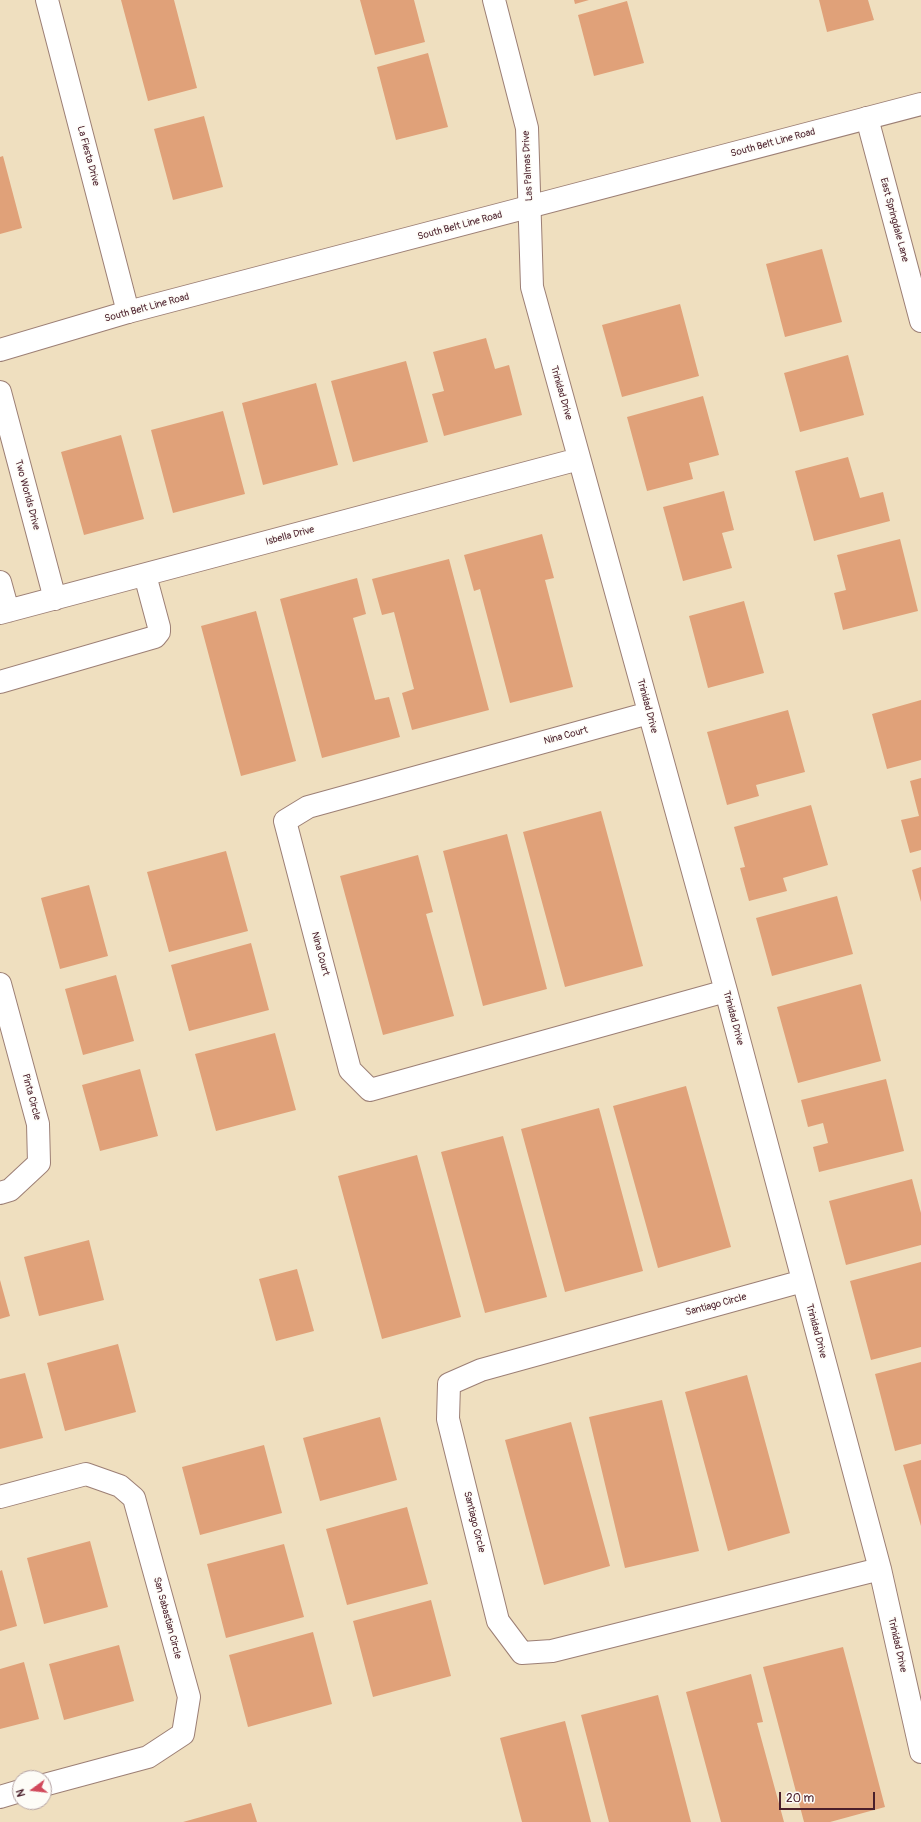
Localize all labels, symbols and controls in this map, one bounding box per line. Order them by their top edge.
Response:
street label: La Fiesta Drive [74,125,102,187]
street label: South Belt Line Road [729,126,817,160]
street label: Las Palmas Drive [520,130,536,202]
street label: East Springdale Lane [877,177,911,263]
street label: South Belt Line Road [416,209,504,243]
street label: South Belt Line Road [103,291,191,325]
street label: Trinidad Drive [548,364,574,422]
street label: Two Worlds Drive [12,459,42,531]
street label: Isbella Drive [264,524,316,548]
street label: Trinidad Drive [634,677,660,735]
street label: Nina Court [543,724,589,748]
street label: Nina Court [308,931,332,977]
street label: Trinidad Drive [720,989,746,1047]
street label: Pinta Circle [19,1072,43,1122]
street label: Santiago Circle [684,1291,748,1319]
street label: Trinidad Drive [803,1302,829,1360]
street label: Santiago Circle [461,1490,487,1554]
street label: San Sabastian Circle [150,1576,184,1660]
street label: Trinidad Drive [885,1616,909,1674]
north arrow [12,1770,52,1810]
scale bar [781,1784,877,1810]
text: N [14,1788,28,1798]
text: 20 m [786,1791,814,1806]

